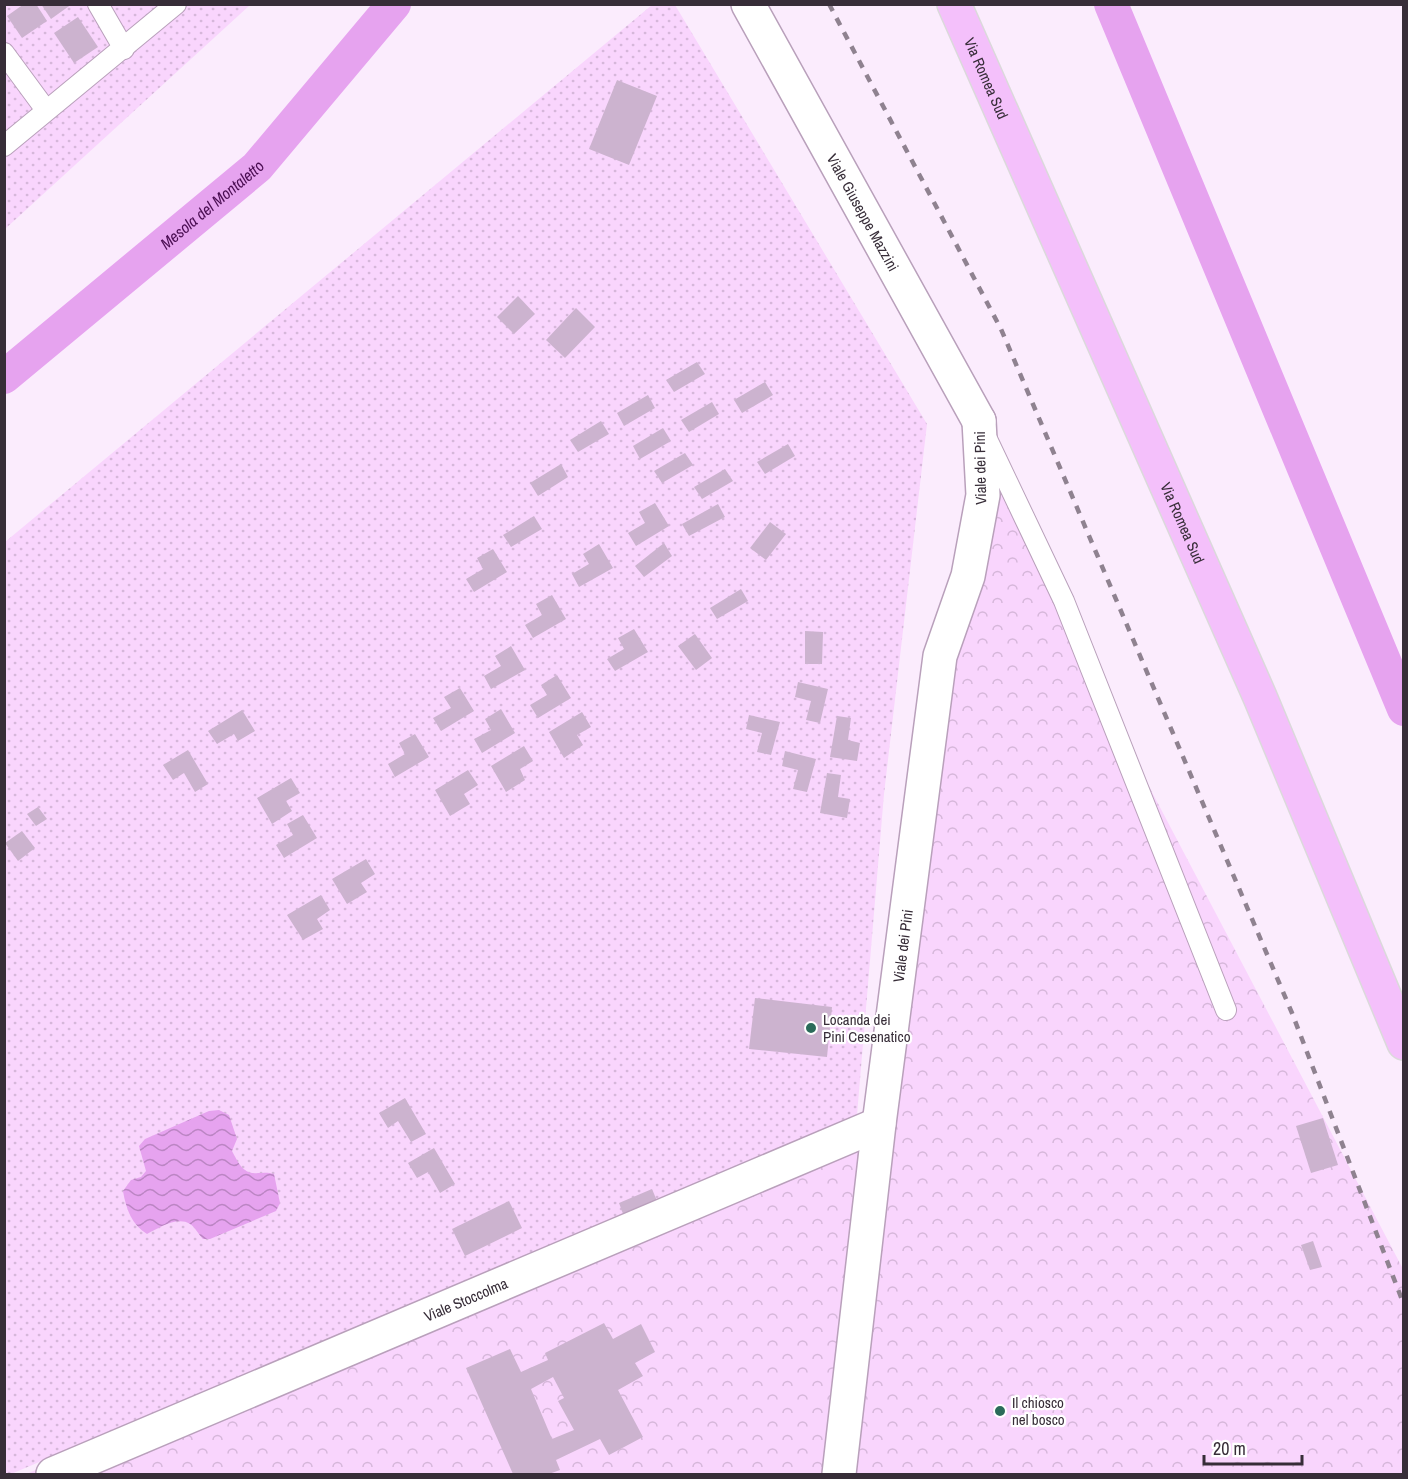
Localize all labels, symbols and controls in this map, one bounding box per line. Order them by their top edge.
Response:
street label: Via Romea Sud [960,34,1014,122]
street label: Viale Giuseppe Mazzini [822,150,904,275]
water label: Mesola del Montaletto [155,156,269,254]
street label: Viale dei Pini [969,431,991,505]
street label: Via Romea Sud [1156,479,1210,567]
street label: Viale dei Pini [887,908,917,984]
place label: Locanda dei Pini Cesenatico [823,1009,911,1047]
marker: Locanda dei Pini Cesenatico [804,1021,818,1035]
street label: Viale Stoccolma [421,1272,511,1326]
place label: Il chiosco nel bosco [1012,1392,1065,1430]
marker: Il chiosco nel bosco [993,1404,1007,1418]
scale bar [1204,1428,1302,1466]
text: 20 m [1213,1436,1246,1461]

